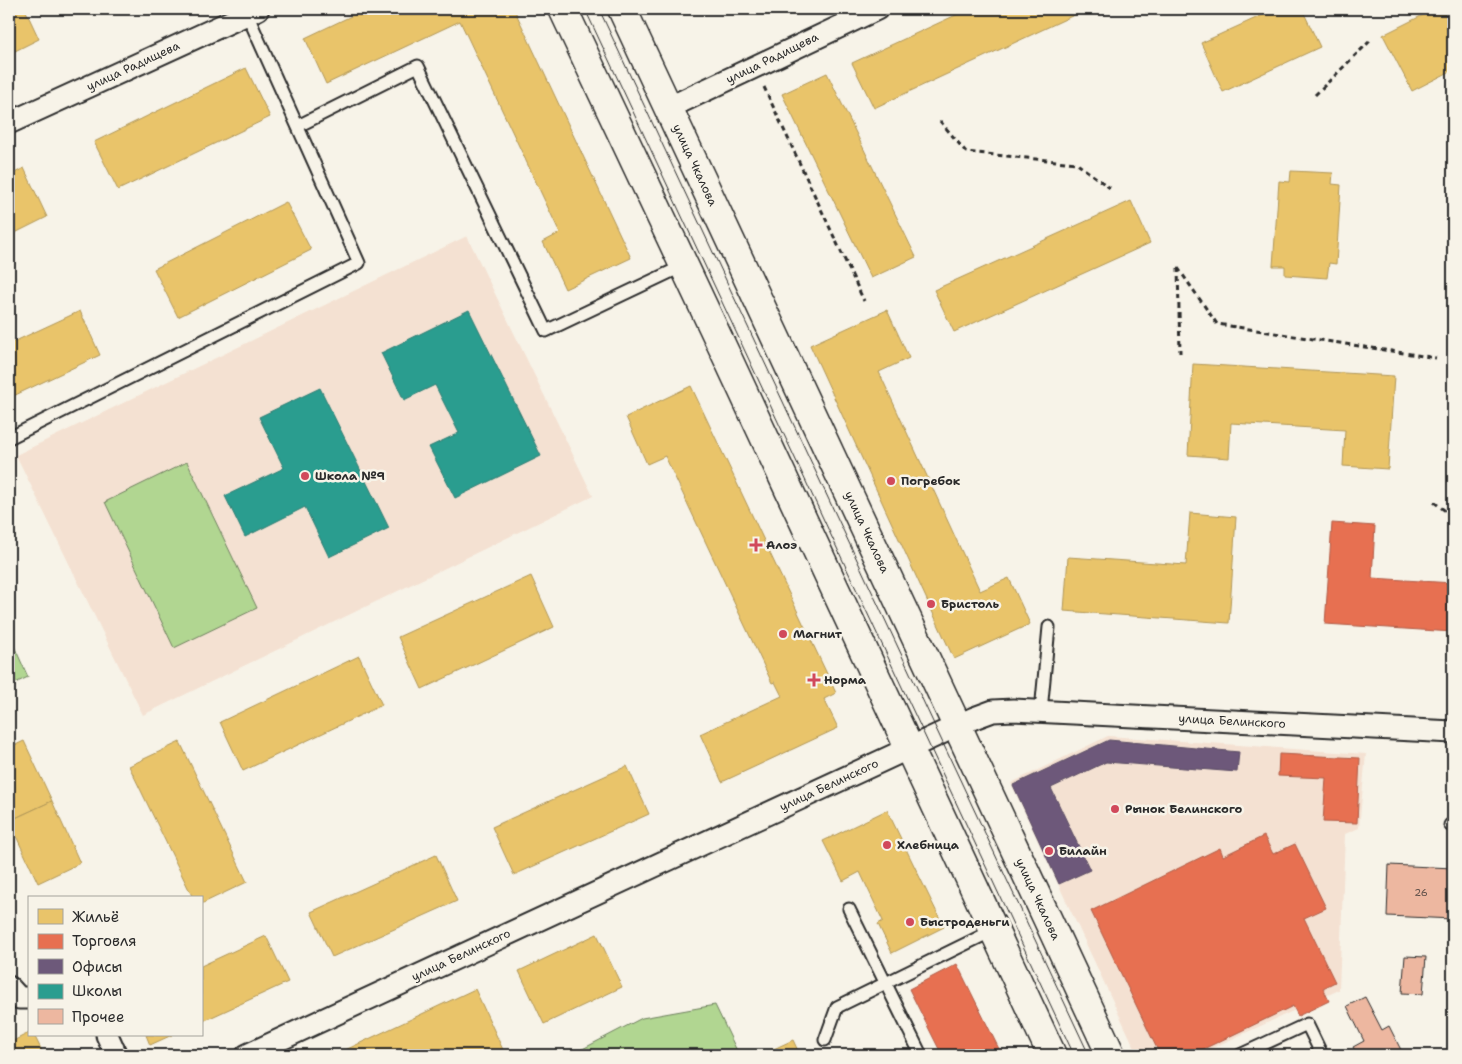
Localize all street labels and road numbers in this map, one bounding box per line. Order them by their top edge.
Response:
street label: улица Радищева [723,28,821,87]
street label: улица Радищева [84,37,183,95]
street label: улица Чкалова [669,121,721,209]
street label: улица Чкалова [841,488,893,576]
street label: улица Белинского [1178,710,1286,732]
street label: улица Белинского [777,755,881,815]
street label: улица Чкалова [1012,855,1064,943]
street label: улица Белинского [409,925,513,985]

